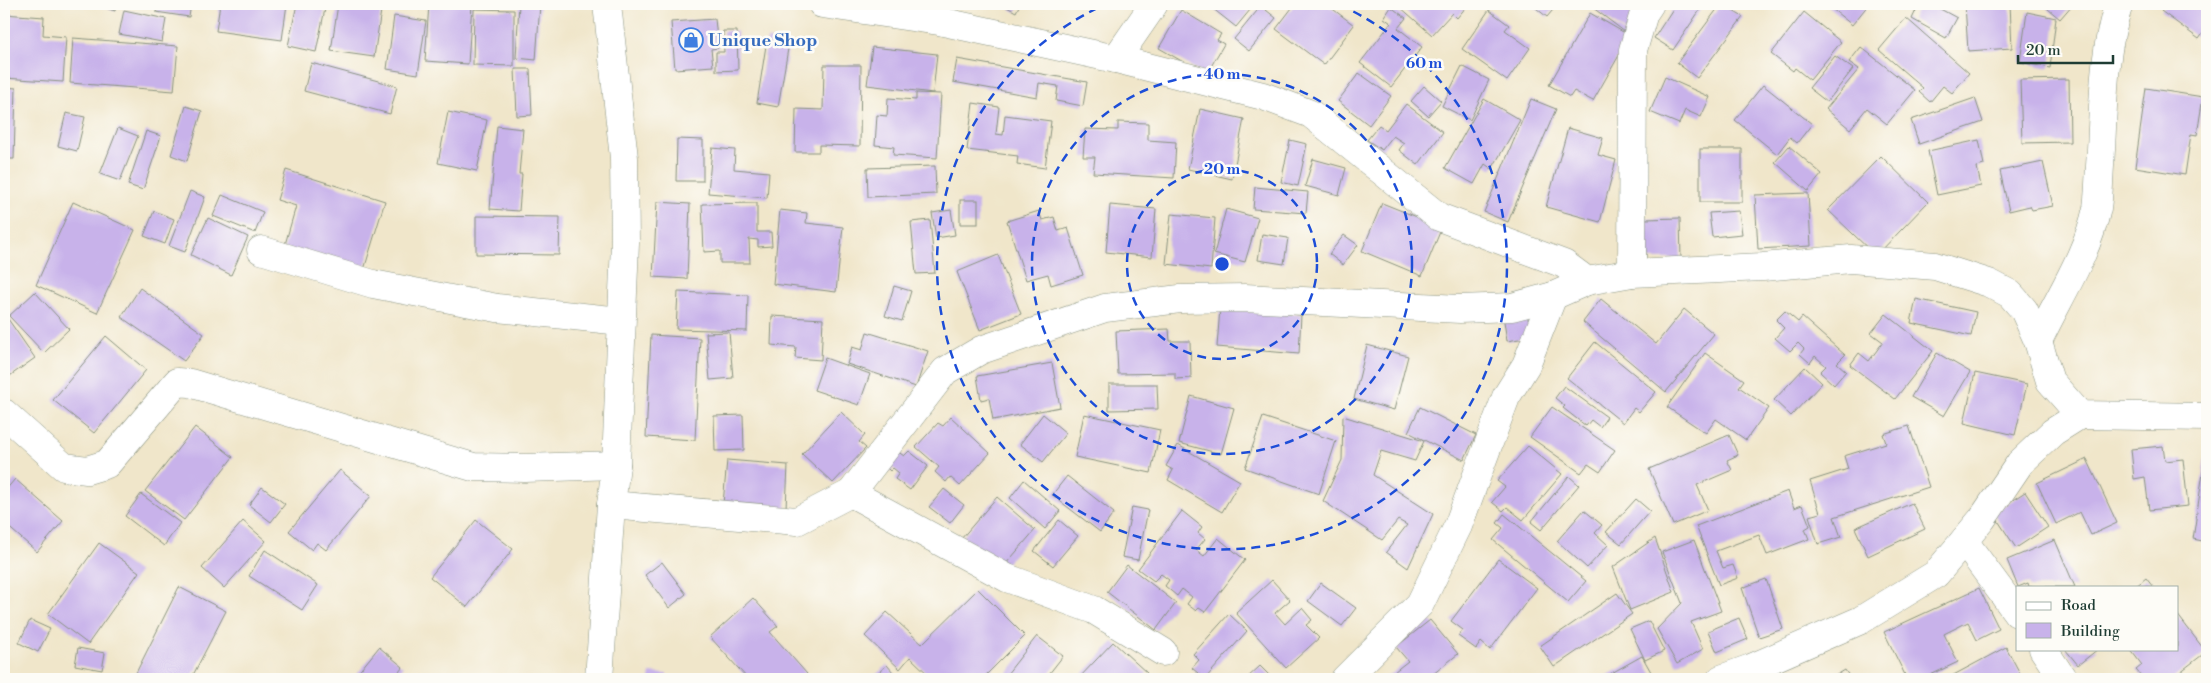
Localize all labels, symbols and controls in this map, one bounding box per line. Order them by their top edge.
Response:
shop icon: Unique Shop [678,27,704,53]
place label: Unique Shop [708,29,818,52]
scale bar [2018,32,2114,64]
text: 20 m [2026,41,2061,60]
text: 60 m [1406,54,1443,73]
text: 40 m [1203,65,1241,84]
text: 20 m [1204,160,1241,179]
centre of rings [1213,255,1231,273]
legend [2016,586,2178,650]
text: Road [2061,596,2096,615]
text: Building [2060,622,2120,641]

